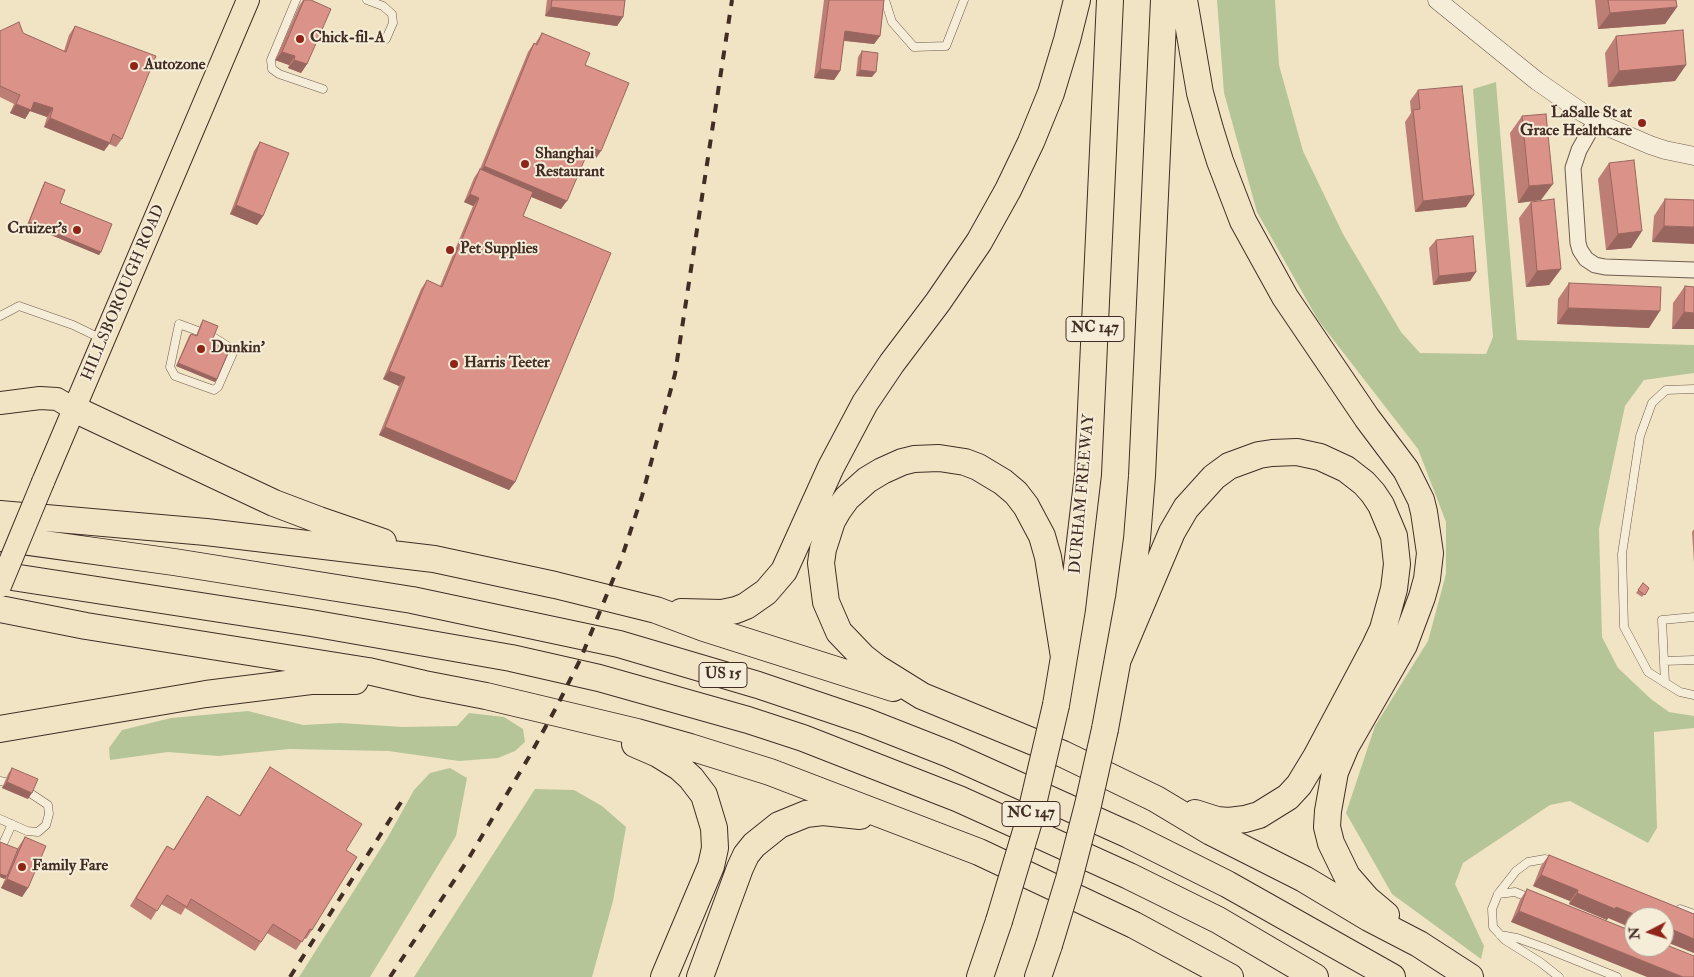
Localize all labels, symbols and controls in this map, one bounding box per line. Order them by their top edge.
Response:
place label: Chick-fil-A [310,29,385,49]
marker: Chick-fil-A [294,33,306,45]
place label: Autozone [144,56,206,76]
marker: Autozone [128,60,140,72]
place label: LaSalle St at Grace Healthcare [1520,104,1632,142]
marker: LaSalle St at Grace Healthcare [1636,117,1648,129]
place label: Shanghai Restaurant [535,145,604,183]
marker: Shanghai Restaurant [519,158,531,170]
street label: HILLSBOROUGH ROAD [78,202,170,384]
place label: Cruizer's [7,220,67,240]
marker: Cruizer's [71,224,83,236]
place label: Pet Supplies [460,240,538,260]
marker: Pet Supplies [444,244,456,256]
road number: NC 147 [1066,316,1124,342]
place label: Dunkin' [211,339,265,359]
marker: Dunkin' [195,343,207,355]
place label: Harris Teeter [464,354,550,374]
marker: Harris Teeter [448,358,460,370]
street label: DURHAM FREEWAY [1066,413,1100,575]
road number: US 15 [699,662,747,688]
road number: NC 147 [1002,802,1060,826]
place label: Family Fare [32,857,108,877]
marker: Family Fare [16,861,28,873]
north arrow [1624,907,1674,957]
text: N [1626,926,1644,940]

